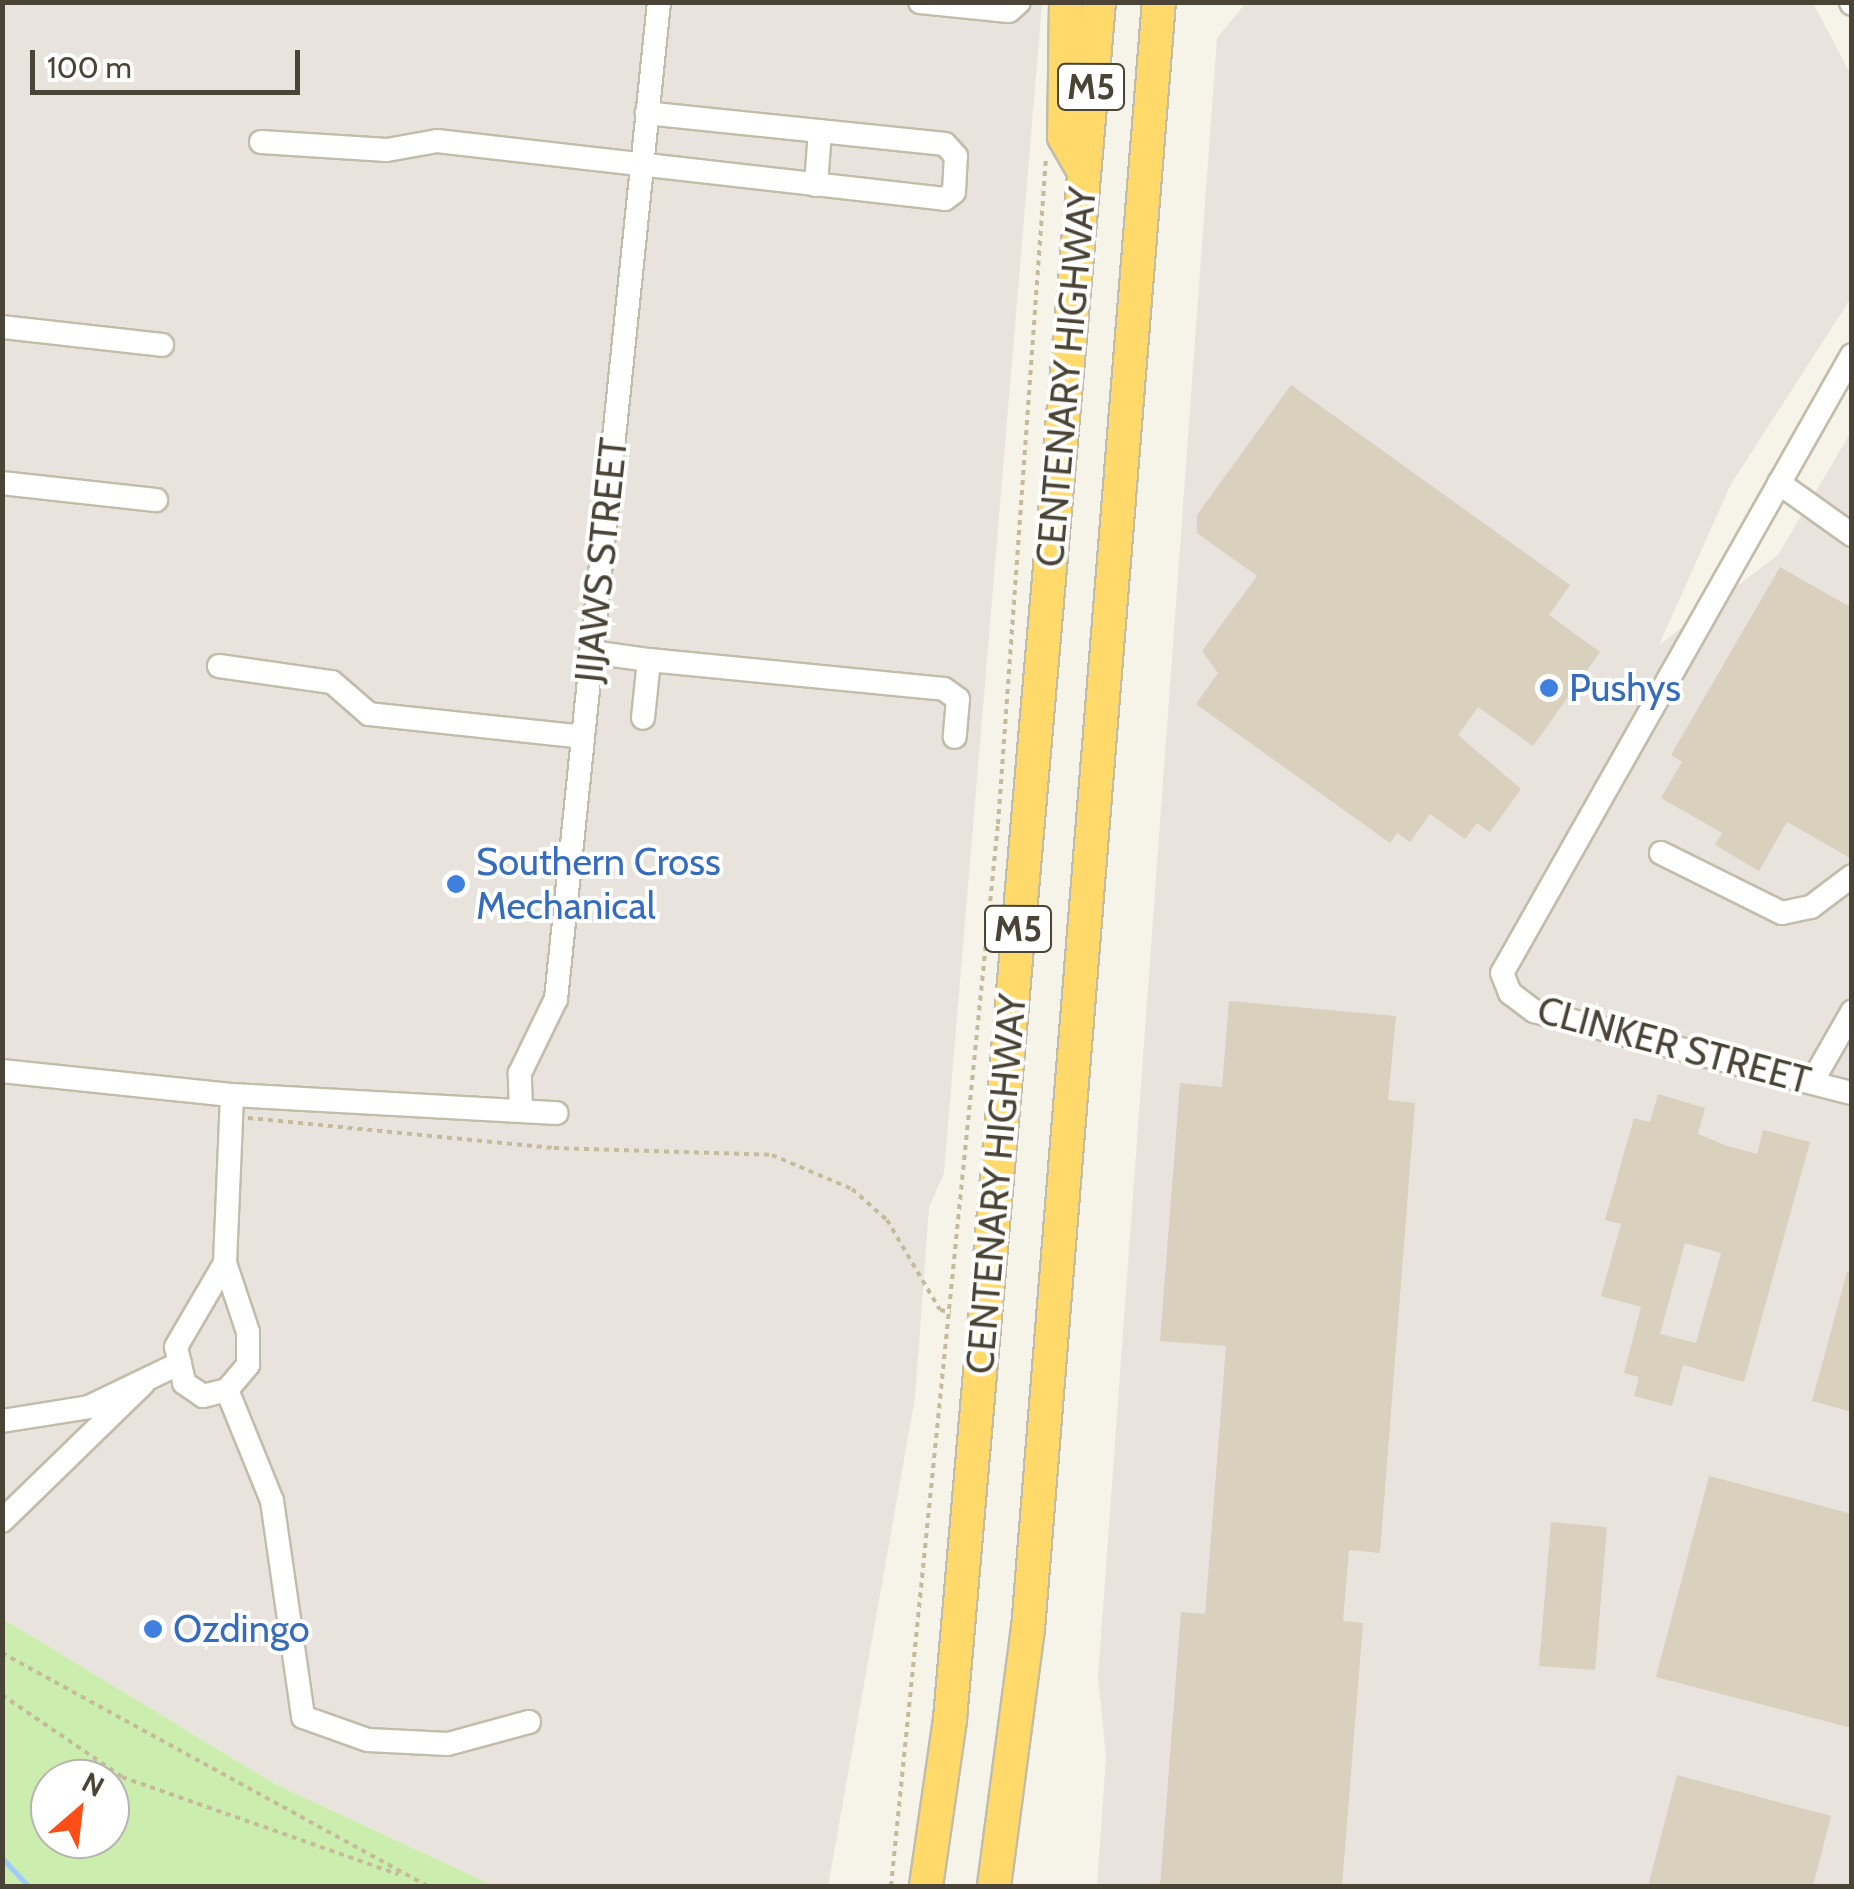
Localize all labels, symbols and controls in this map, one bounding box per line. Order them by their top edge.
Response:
scale bar [35,30,305,92]
text: 100 m [47,49,132,86]
road number: M5 [1056,57,1126,117]
street label: CENTENARY HIGHWAY [1027,185,1105,569]
street label: JIJAWS STREET [565,436,637,684]
place label: Pushys [1569,665,1681,711]
marker: Pushys [1538,677,1560,699]
place label: Southern Cross Mechanical [476,839,721,928]
marker: Southern Cross Mechanical [445,873,467,895]
road number: M5 [983,899,1053,959]
street label: CLINKER STREET [1533,987,1815,1103]
street label: CENTENARY HIGHWAY [957,992,1035,1376]
place label: Ozdingo [173,1606,310,1652]
marker: Ozdingo [142,1618,164,1640]
north arrow [30,1759,130,1859]
text: N [76,1765,110,1804]

